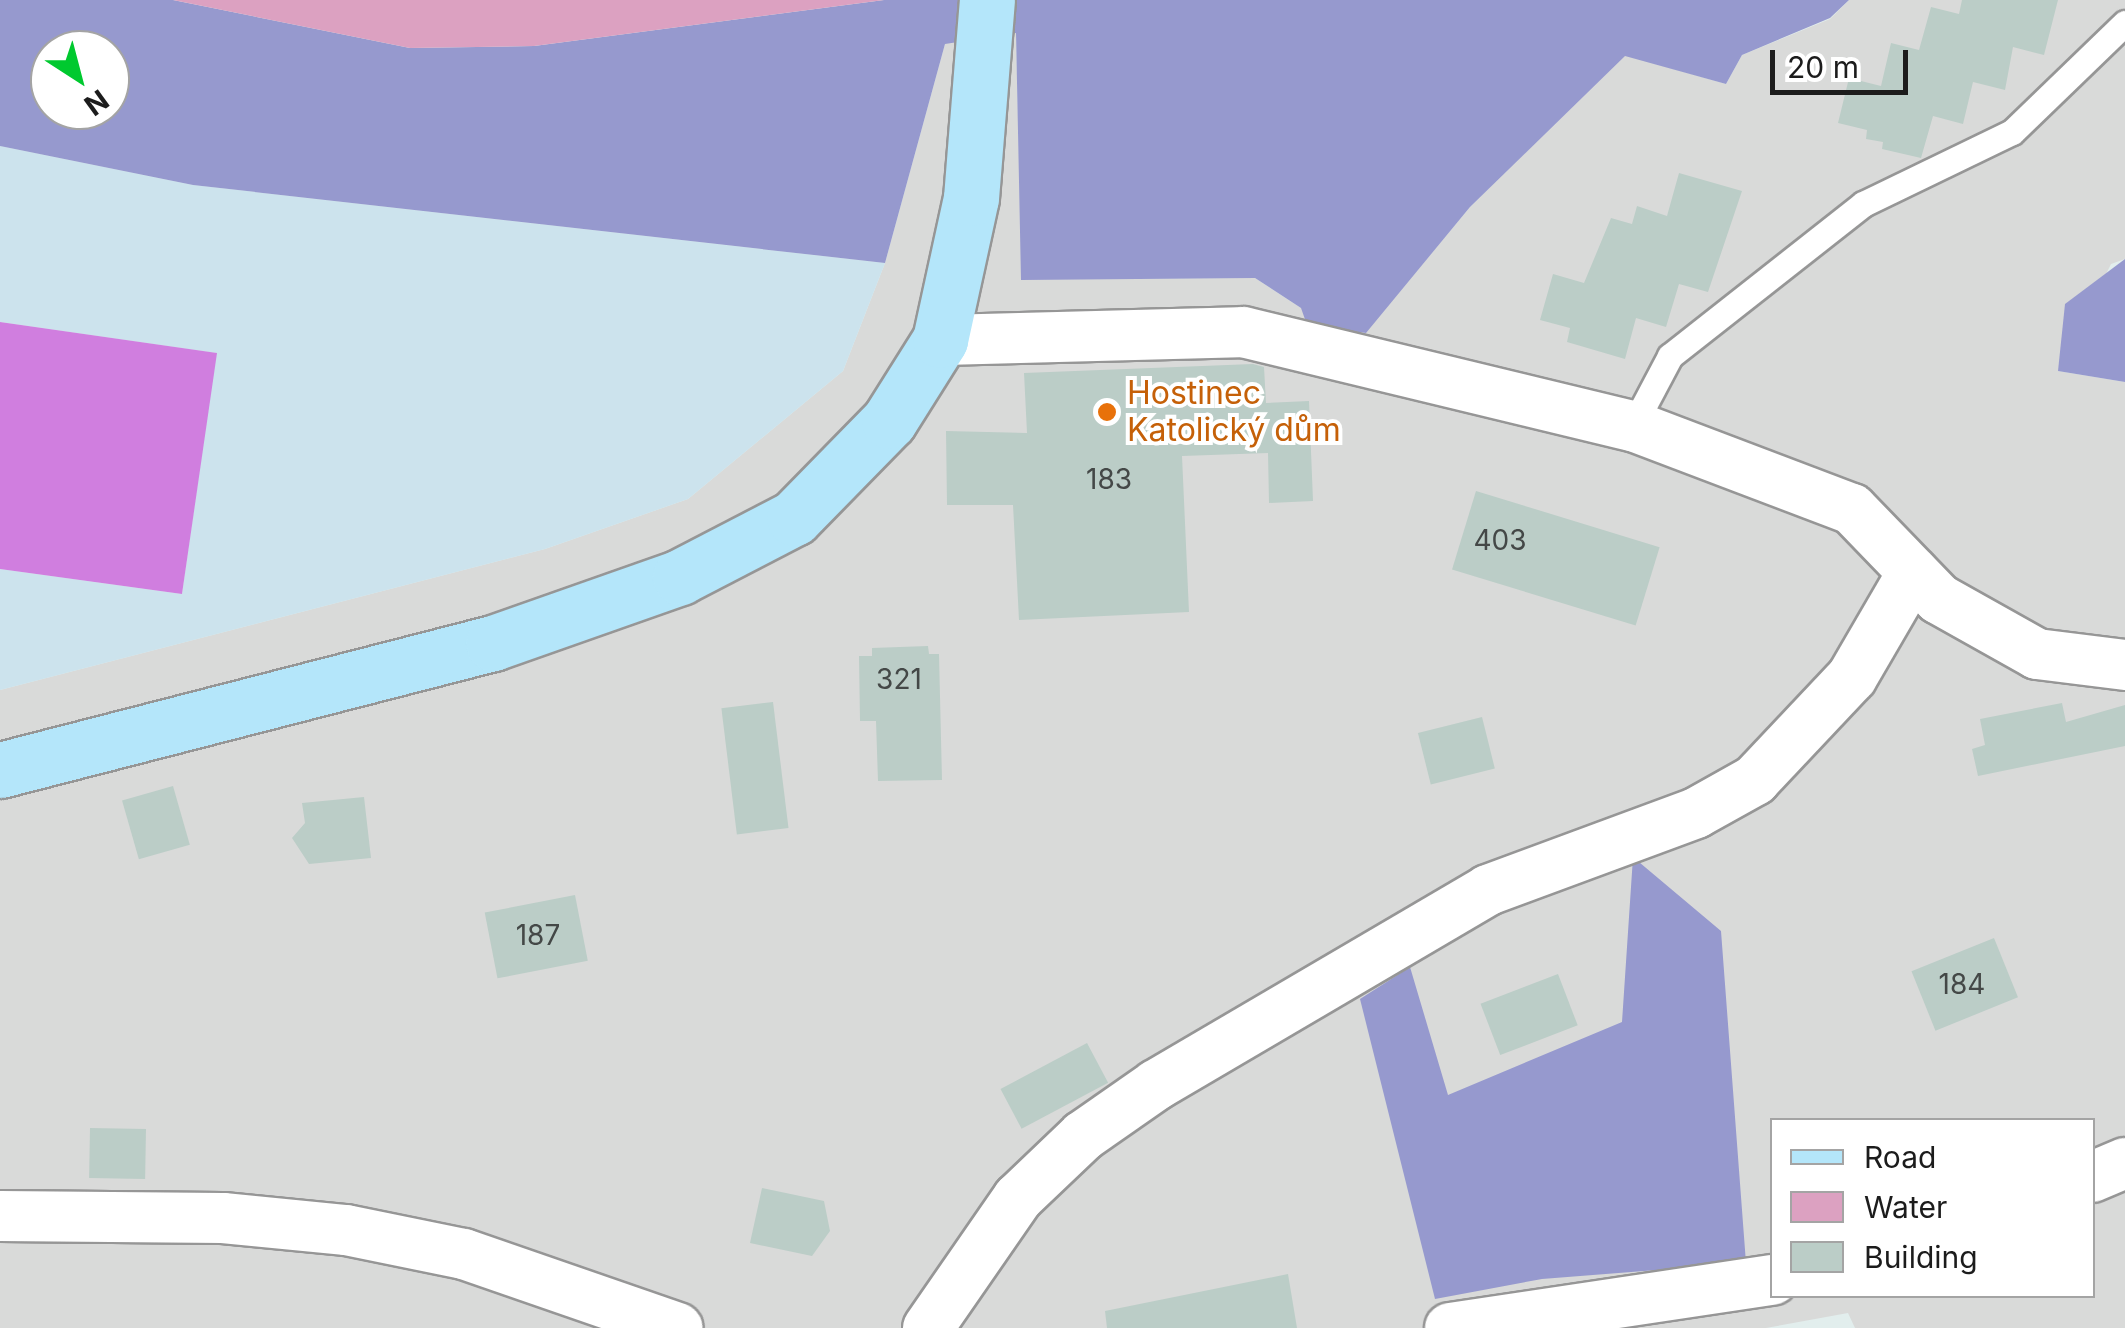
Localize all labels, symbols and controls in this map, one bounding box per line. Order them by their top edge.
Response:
north arrow [30,30,130,130]
scale bar [1775,30,1912,92]
text: 20 m [1787,49,1859,85]
text: N [78,83,115,123]
place label: Hostinec Katolický dům [1127,375,1341,450]
marker: Hostinec Katolický dům [1096,401,1118,423]
house number: 183 [1086,462,1132,496]
house number: 403 [1473,523,1527,557]
house number: 321 [876,662,922,696]
house number: 187 [516,918,560,952]
house number: 184 [1939,967,1985,1001]
legend [1770,1118,2095,1298]
text: Road [1864,1139,1936,1175]
text: Water [1864,1189,1947,1225]
text: Building [1864,1239,1978,1275]

